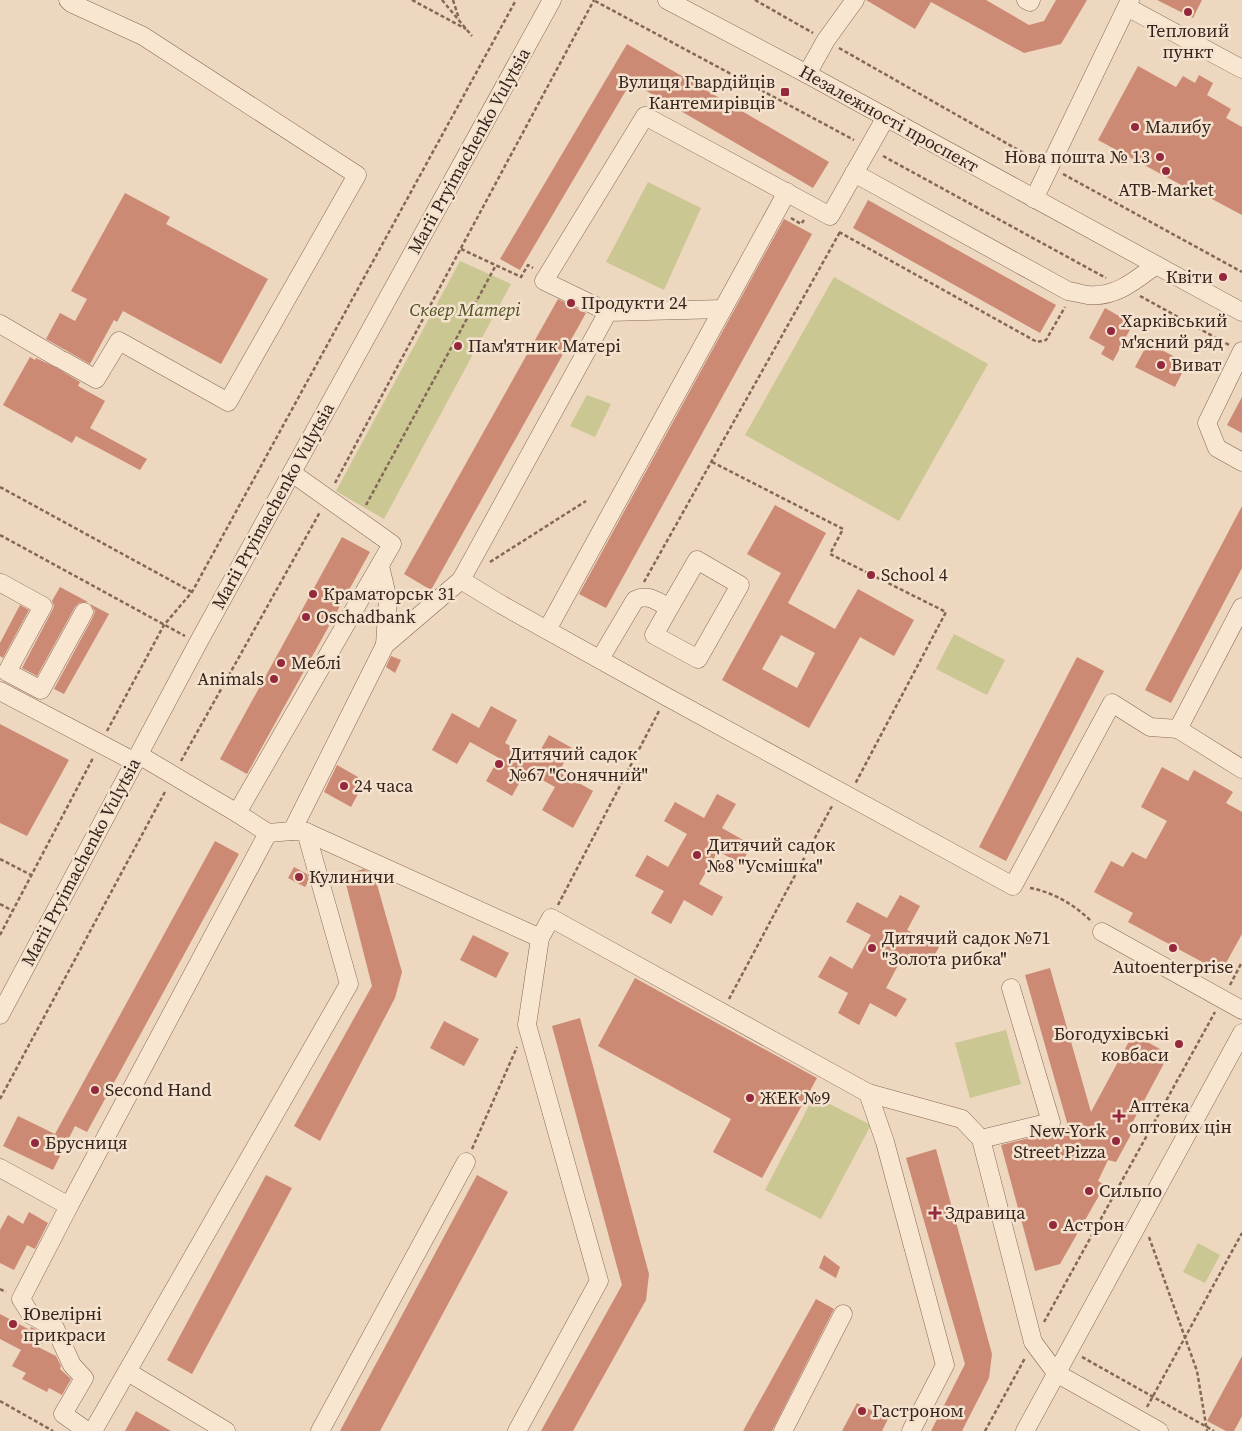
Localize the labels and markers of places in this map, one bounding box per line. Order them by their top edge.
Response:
marker: Тепловий пункт [1182,6,1194,18]
place label: Тепловий пункт [1147,18,1229,64]
place label: Вулиця Гвардійців Кантемирівців [618,69,775,115]
marker: Вулиця Гвардійців Кантемирівців [779,86,791,98]
place label: Малибу [1145,114,1212,139]
marker: Малибу [1129,121,1141,133]
place label: Нова пошта № 13 [1004,144,1150,169]
marker: Нова пошта № 13 [1154,151,1166,163]
marker: ATB-Market [1160,165,1172,177]
place label: ATB-Market [1118,177,1214,202]
place label: Квіти [1166,264,1213,289]
marker: Квіти [1217,271,1229,283]
place label: Продукти 24 [581,290,687,315]
marker: Продукти 24 [565,297,577,309]
place label: Харківський м'ясний ряд [1121,308,1228,354]
marker: Харківський м'ясний ряд [1105,325,1117,337]
place label: Пам'ятник Матері [468,333,621,358]
marker: Пам'ятник Матері [452,340,464,352]
place label: Виват [1171,352,1222,377]
marker: Виват [1155,359,1167,371]
place label: School 4 [881,562,948,587]
marker: School 4 [865,569,877,581]
place label: Краматорськ 31 [323,581,456,606]
marker: Краматорськ 31 [307,588,319,600]
place label: Oschadbank [316,604,416,629]
marker: Oschadbank [300,611,312,623]
place label: Меблі [291,650,341,675]
marker: Меблі [275,657,287,669]
place label: Animals [197,666,264,691]
marker: Animals [268,673,280,685]
place label: Дитячий садок №67 "Сонячний" [509,741,648,787]
marker: Дитячий садок №67 "Сонячний" [493,758,505,770]
place label: 24 часа [354,773,414,798]
marker: 24 часа [338,780,350,792]
place label: Дитячий садок №8 "Усмішка" [707,832,835,878]
marker: Дитячий садок №8 "Усмішка" [691,849,703,861]
place label: Кулиничи [309,864,395,889]
marker: Кулиничи [293,871,305,883]
place label: Дитячий садок №71 "Золота рибка" [882,925,1050,971]
marker: Дитячий садок №71 "Золота рибка" [866,942,878,954]
marker: Autoenterprise [1167,942,1179,954]
place label: Autoenterprise [1113,954,1233,979]
place label: Богодухівські ковбаси [1054,1021,1169,1067]
marker: Богодухівські ковбаси [1173,1038,1185,1050]
place label: Second Hand [105,1077,211,1102]
marker: Second Hand [89,1084,101,1096]
place label: ЖЕК №9 [760,1085,831,1110]
marker: ЖЕК №9 [744,1092,756,1104]
place label: Аптека оптових цін [1129,1093,1232,1139]
marker: Аптека оптових цін [1113,1110,1125,1122]
place label: New-York Street Pizza [1014,1118,1107,1164]
place label: Брусниця [45,1130,128,1155]
marker: New-York Street Pizza [1110,1135,1122,1147]
marker: Брусниця [29,1137,41,1149]
place label: Сильпо [1099,1178,1162,1203]
marker: Сильпо [1083,1185,1095,1197]
place label: Здравица [945,1200,1026,1225]
marker: Здравица [929,1207,941,1219]
place label: Астрон [1063,1212,1125,1237]
marker: Астрон [1047,1219,1059,1231]
place label: Ювелірні прикраси [23,1301,106,1347]
marker: Ювелірні прикраси [7,1318,19,1330]
place label: Гастроном [872,1398,964,1423]
marker: Гастроном [856,1405,868,1417]

